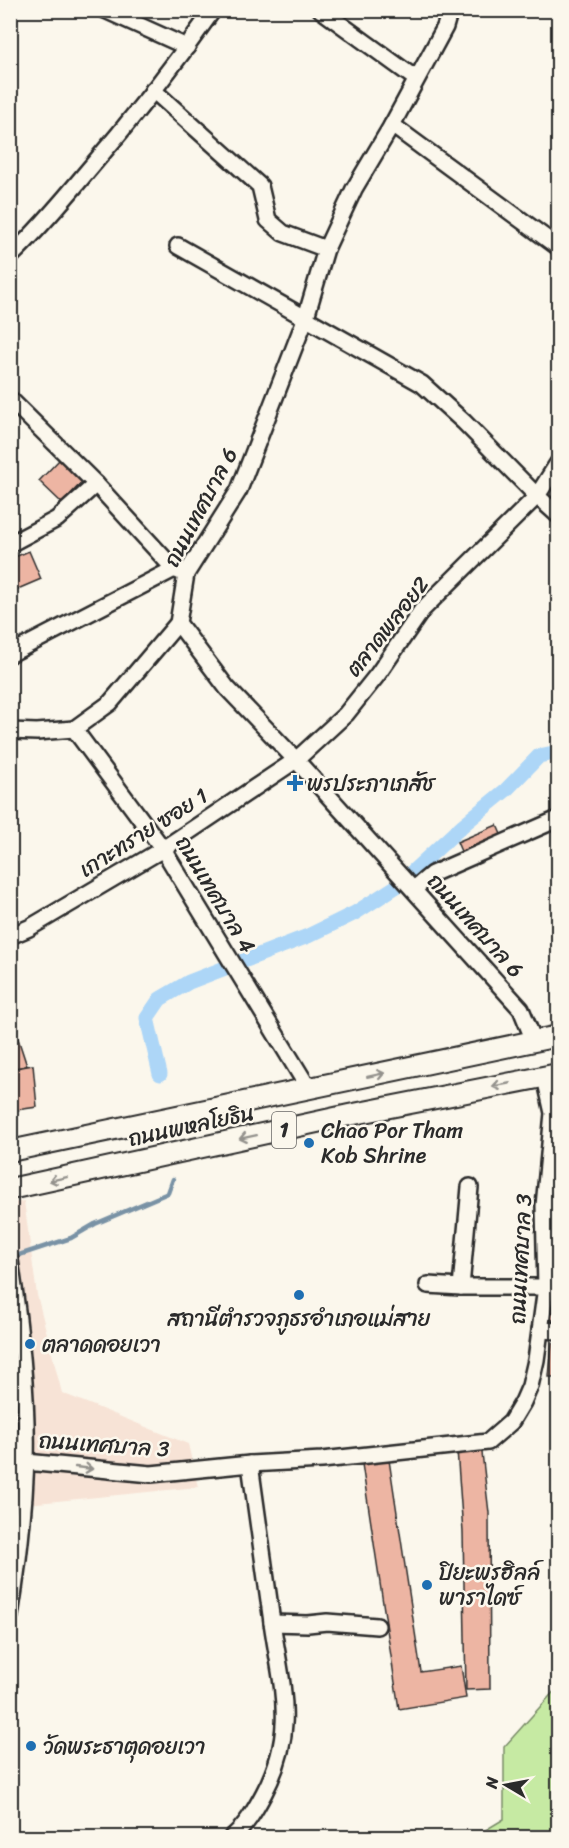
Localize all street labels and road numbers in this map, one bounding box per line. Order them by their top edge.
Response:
street label: ถนนเทศบาล 6 [152,440,248,574]
street label: ตลาดพลอย2 [335,567,440,685]
street label: เกาะทราย ซอย 1 [71,777,216,888]
street label: ถนนเทศบาล 4 [165,827,267,961]
street label: ถนนเทศบาล 6 [417,864,534,987]
street label: ถนนพหลโยธิน [124,1093,258,1158]
road number: 1 [272,1112,296,1148]
street label: ถนนเทศบาล 3 [498,1193,543,1325]
street label: ถนนเทศบาล 3 [37,1420,171,1469]

